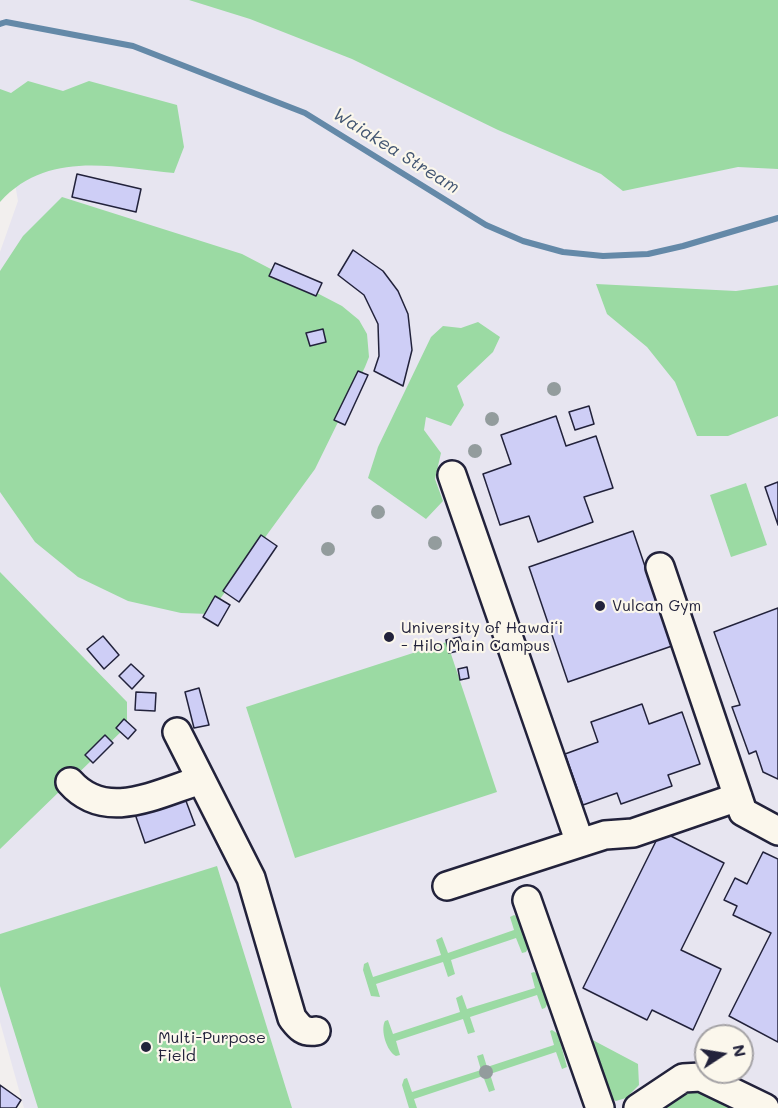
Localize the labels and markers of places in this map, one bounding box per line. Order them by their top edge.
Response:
place label: Vulcan Gym [612,596,701,616]
marker: Vulcan Gym [593,599,607,613]
place label: University of Hawaiʻi - Hilo Main Campus [401,618,563,656]
marker: University of Hawaiʻi - Hilo Main Campus [382,630,396,644]
place label: Multi-Purpose Field [158,1028,266,1066]
marker: Multi-Purpose Field [139,1040,153,1054]

